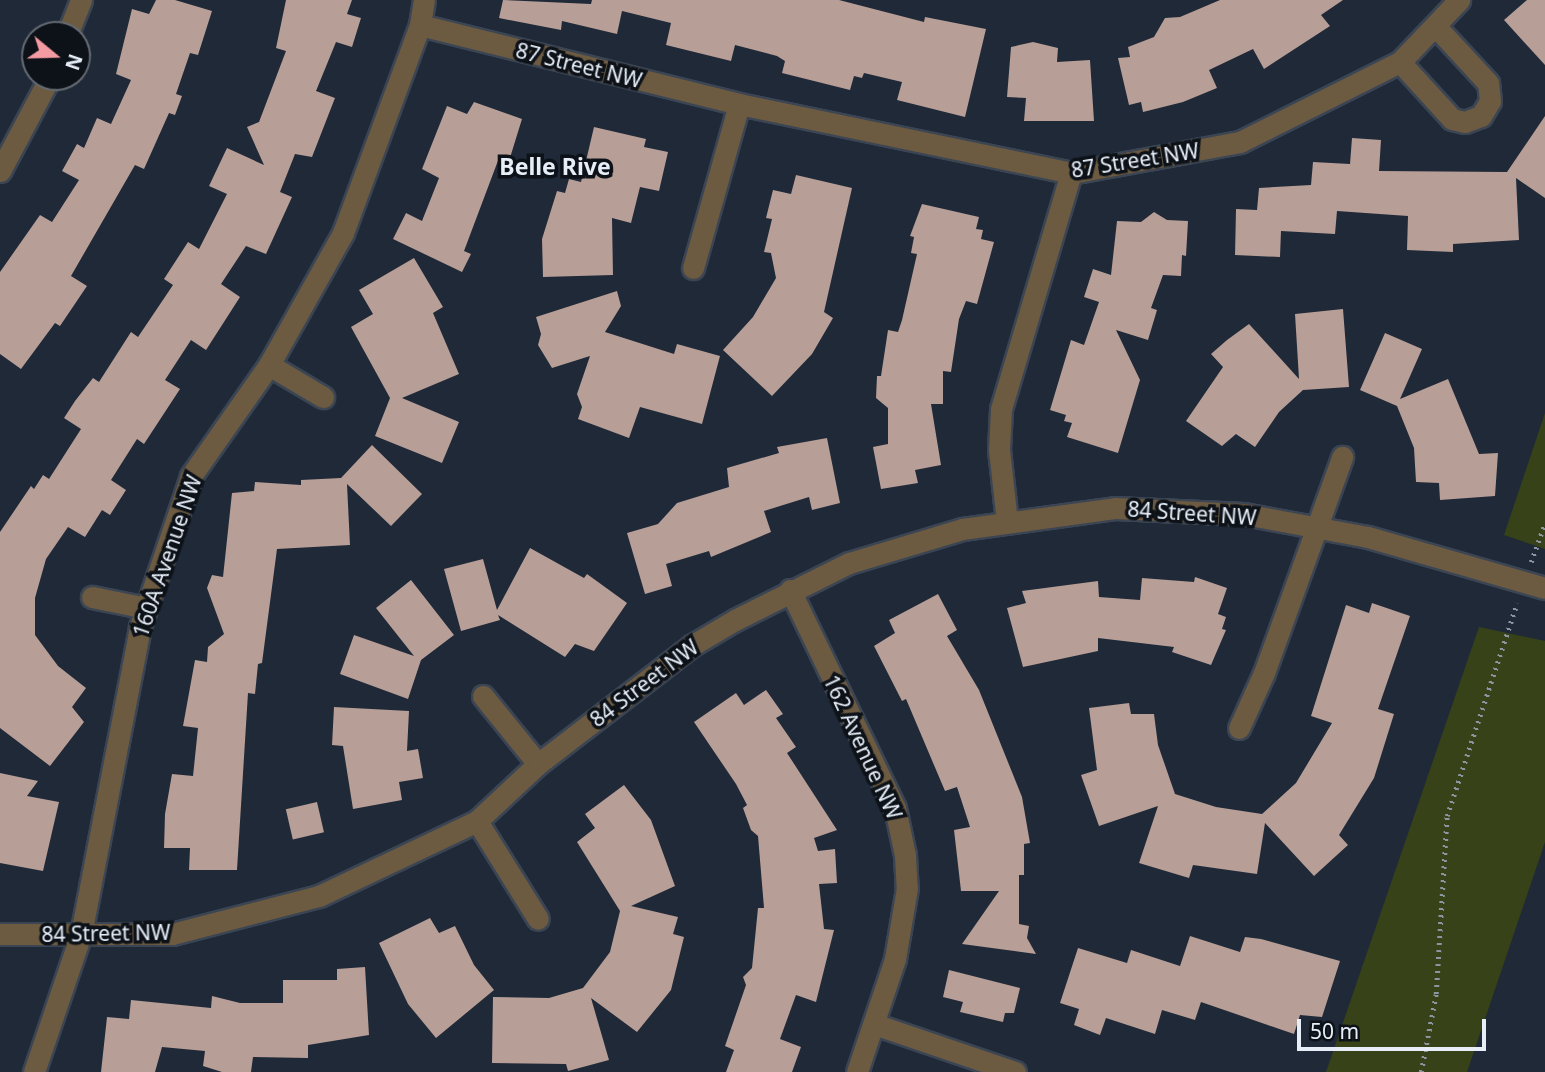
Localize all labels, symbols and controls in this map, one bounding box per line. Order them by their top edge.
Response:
north arrow [21,21,91,91]
street label: 87 Street NW [513,37,645,93]
text: N [59,51,89,74]
street label: 87 Street NW [1069,137,1201,183]
district label: Belle Rive [499,152,611,180]
street label: 160A Avenue NW [127,472,207,640]
street label: 84 Street NW [1127,496,1257,530]
street label: 84 Street NW [585,634,703,732]
street label: 162 Avenue NW [819,671,907,823]
street label: 84 Street NW [41,919,171,947]
scale bar [1300,1006,1489,1050]
text: 50 m [1310,1017,1359,1045]

